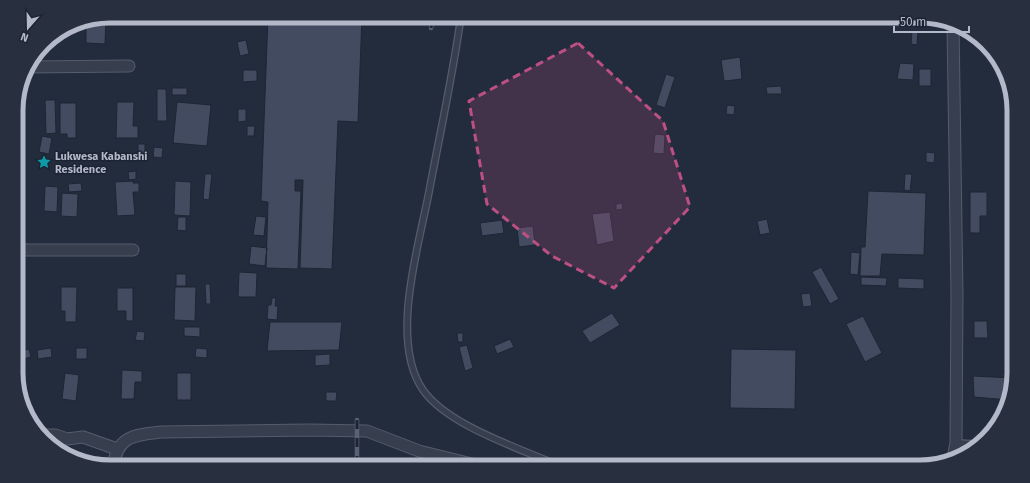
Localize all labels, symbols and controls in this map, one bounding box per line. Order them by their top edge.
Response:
north arrow [8,8,48,48]
scale bar [894,8,969,34]
text: 50 m [900,15,926,29]
text: N [19,30,30,44]
place label: Lukwesa Kabanshi Residence [55,150,147,176]
place icon: Lukwesa Kabanshi Residence [36,154,52,170]

